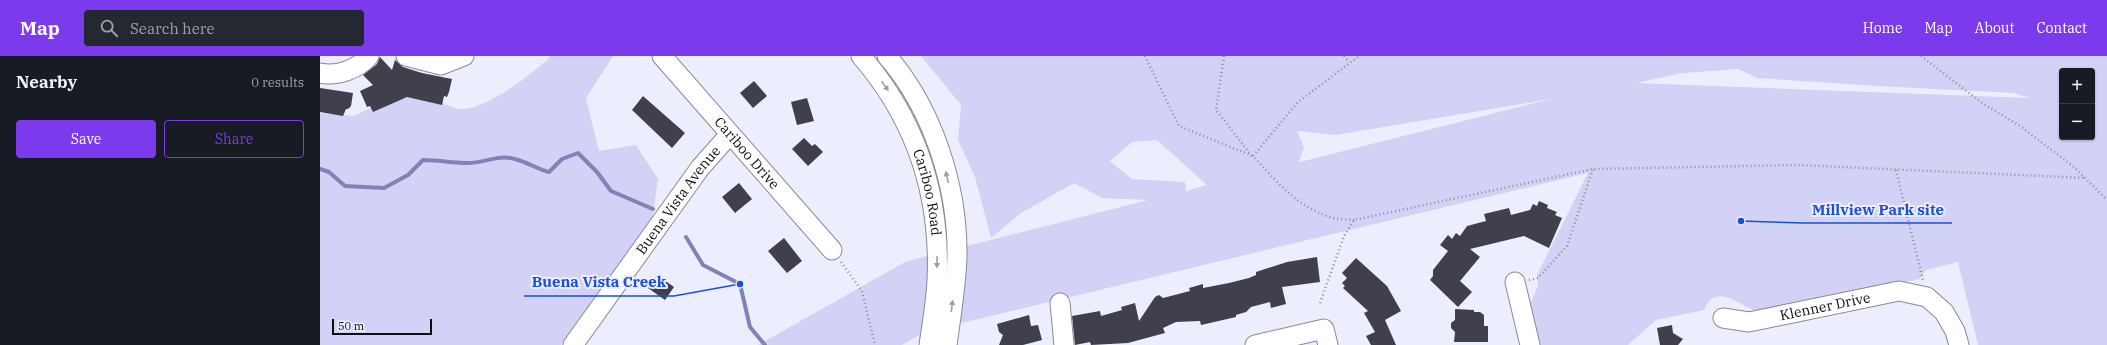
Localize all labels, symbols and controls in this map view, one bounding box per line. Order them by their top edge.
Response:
search box [84,10,364,46]
text: Map [20,16,60,40]
icon: search [98,17,120,39]
text: Search here [130,19,214,38]
text: Home [1863,19,1902,37]
text: Map [1924,19,1953,37]
text: About [1975,19,2014,37]
text: Contact [2036,19,2087,37]
map controls [2059,68,2095,140]
button: + [2059,68,2095,104]
text: Nearby [16,71,77,93]
text: 0 results [251,74,304,91]
one-way arrow [881,81,889,92]
button: − [2059,104,2095,140]
street label: Cariboo Drive [710,113,784,193]
button: Save [16,120,156,158]
button: Share [164,120,304,158]
street label: Buena Vista Avenue [632,142,724,258]
street label: Cariboo Road [909,147,945,237]
one-way arrow [943,171,949,184]
callout: Millview Park site [1804,196,1952,223]
text: Millview Park site [1812,200,1944,219]
one-way arrow [934,256,940,269]
callout: Buena Vista Creek [524,269,674,296]
text: Buena Vista Creek [532,272,667,291]
street label: Klenner Drive [1778,288,1872,324]
one-way arrow [949,300,955,312]
scale bar [332,317,432,336]
text: 50 m [338,319,364,333]

